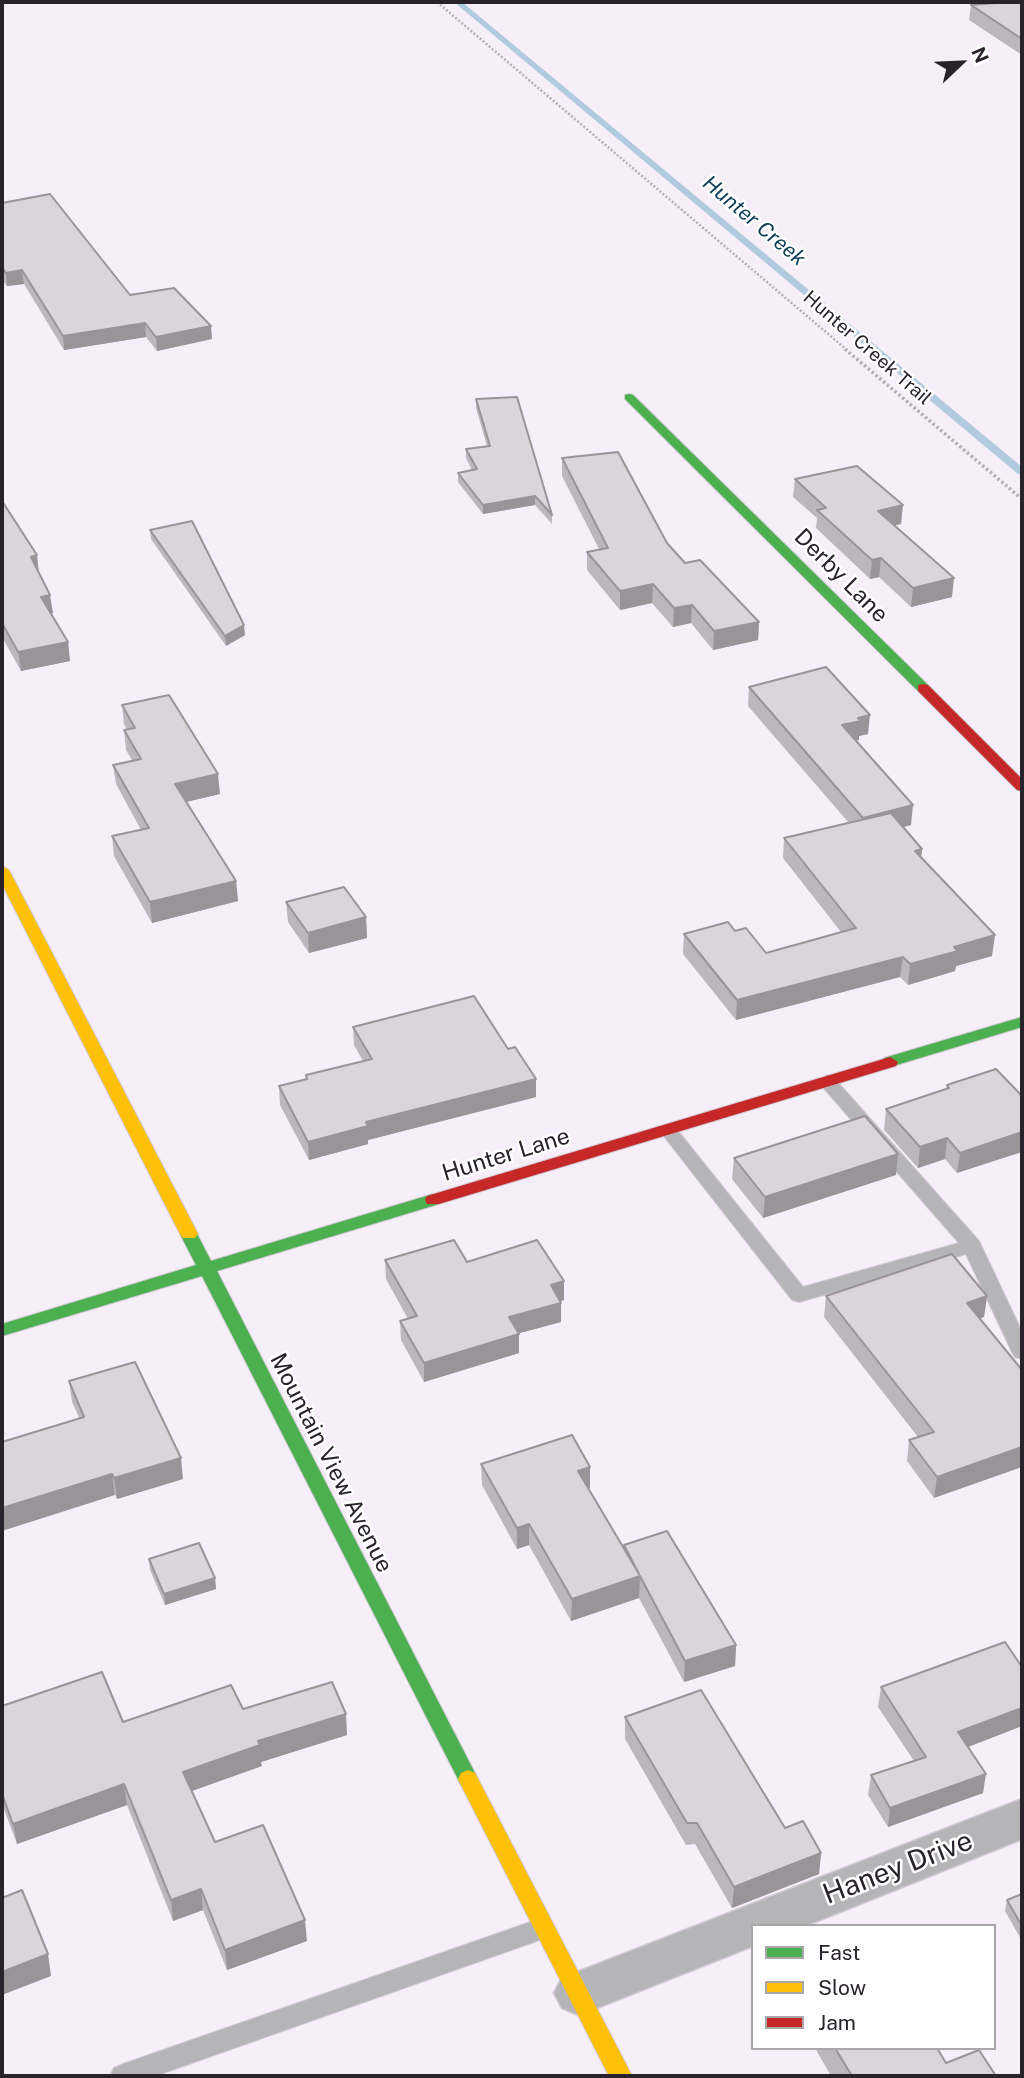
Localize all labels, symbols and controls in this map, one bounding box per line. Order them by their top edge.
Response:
north arrow [926,28,996,98]
text: N [967,44,993,66]
water label: Hunter Creek [697,171,811,271]
street label: Hunter Creek Trail [798,286,936,410]
street label: Derby Lane [788,523,894,629]
street label: Hunter Lane [439,1122,573,1188]
street label: Mountain View Avenue [264,1349,398,1577]
street label: Haney Drive [818,1824,978,1912]
legend [751,1924,996,2050]
text: Fast [818,1940,860,1965]
text: Slow [818,1975,866,2000]
text: Jam [818,2010,856,2035]

